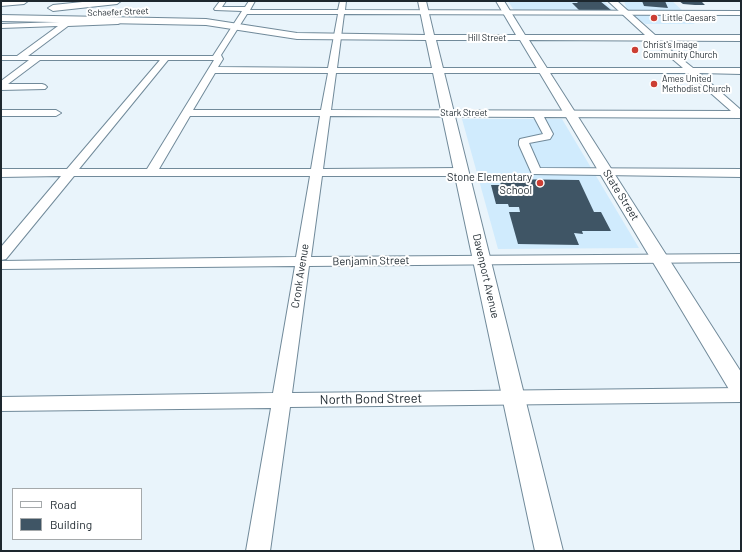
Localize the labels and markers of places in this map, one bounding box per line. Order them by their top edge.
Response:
marker: Little Caesars [649,13,659,23]
place label: Little Caesars [662,13,716,23]
place label: Christ's Image Community Church [643,40,717,61]
marker: Christ's Image Community Church [630,45,640,55]
place label: Ames United Methodist Church [662,74,731,95]
marker: Ames United Methodist Church [649,79,659,89]
place label: Stone Elementary School [447,170,532,196]
marker: Stone Elementary School [535,178,545,188]

